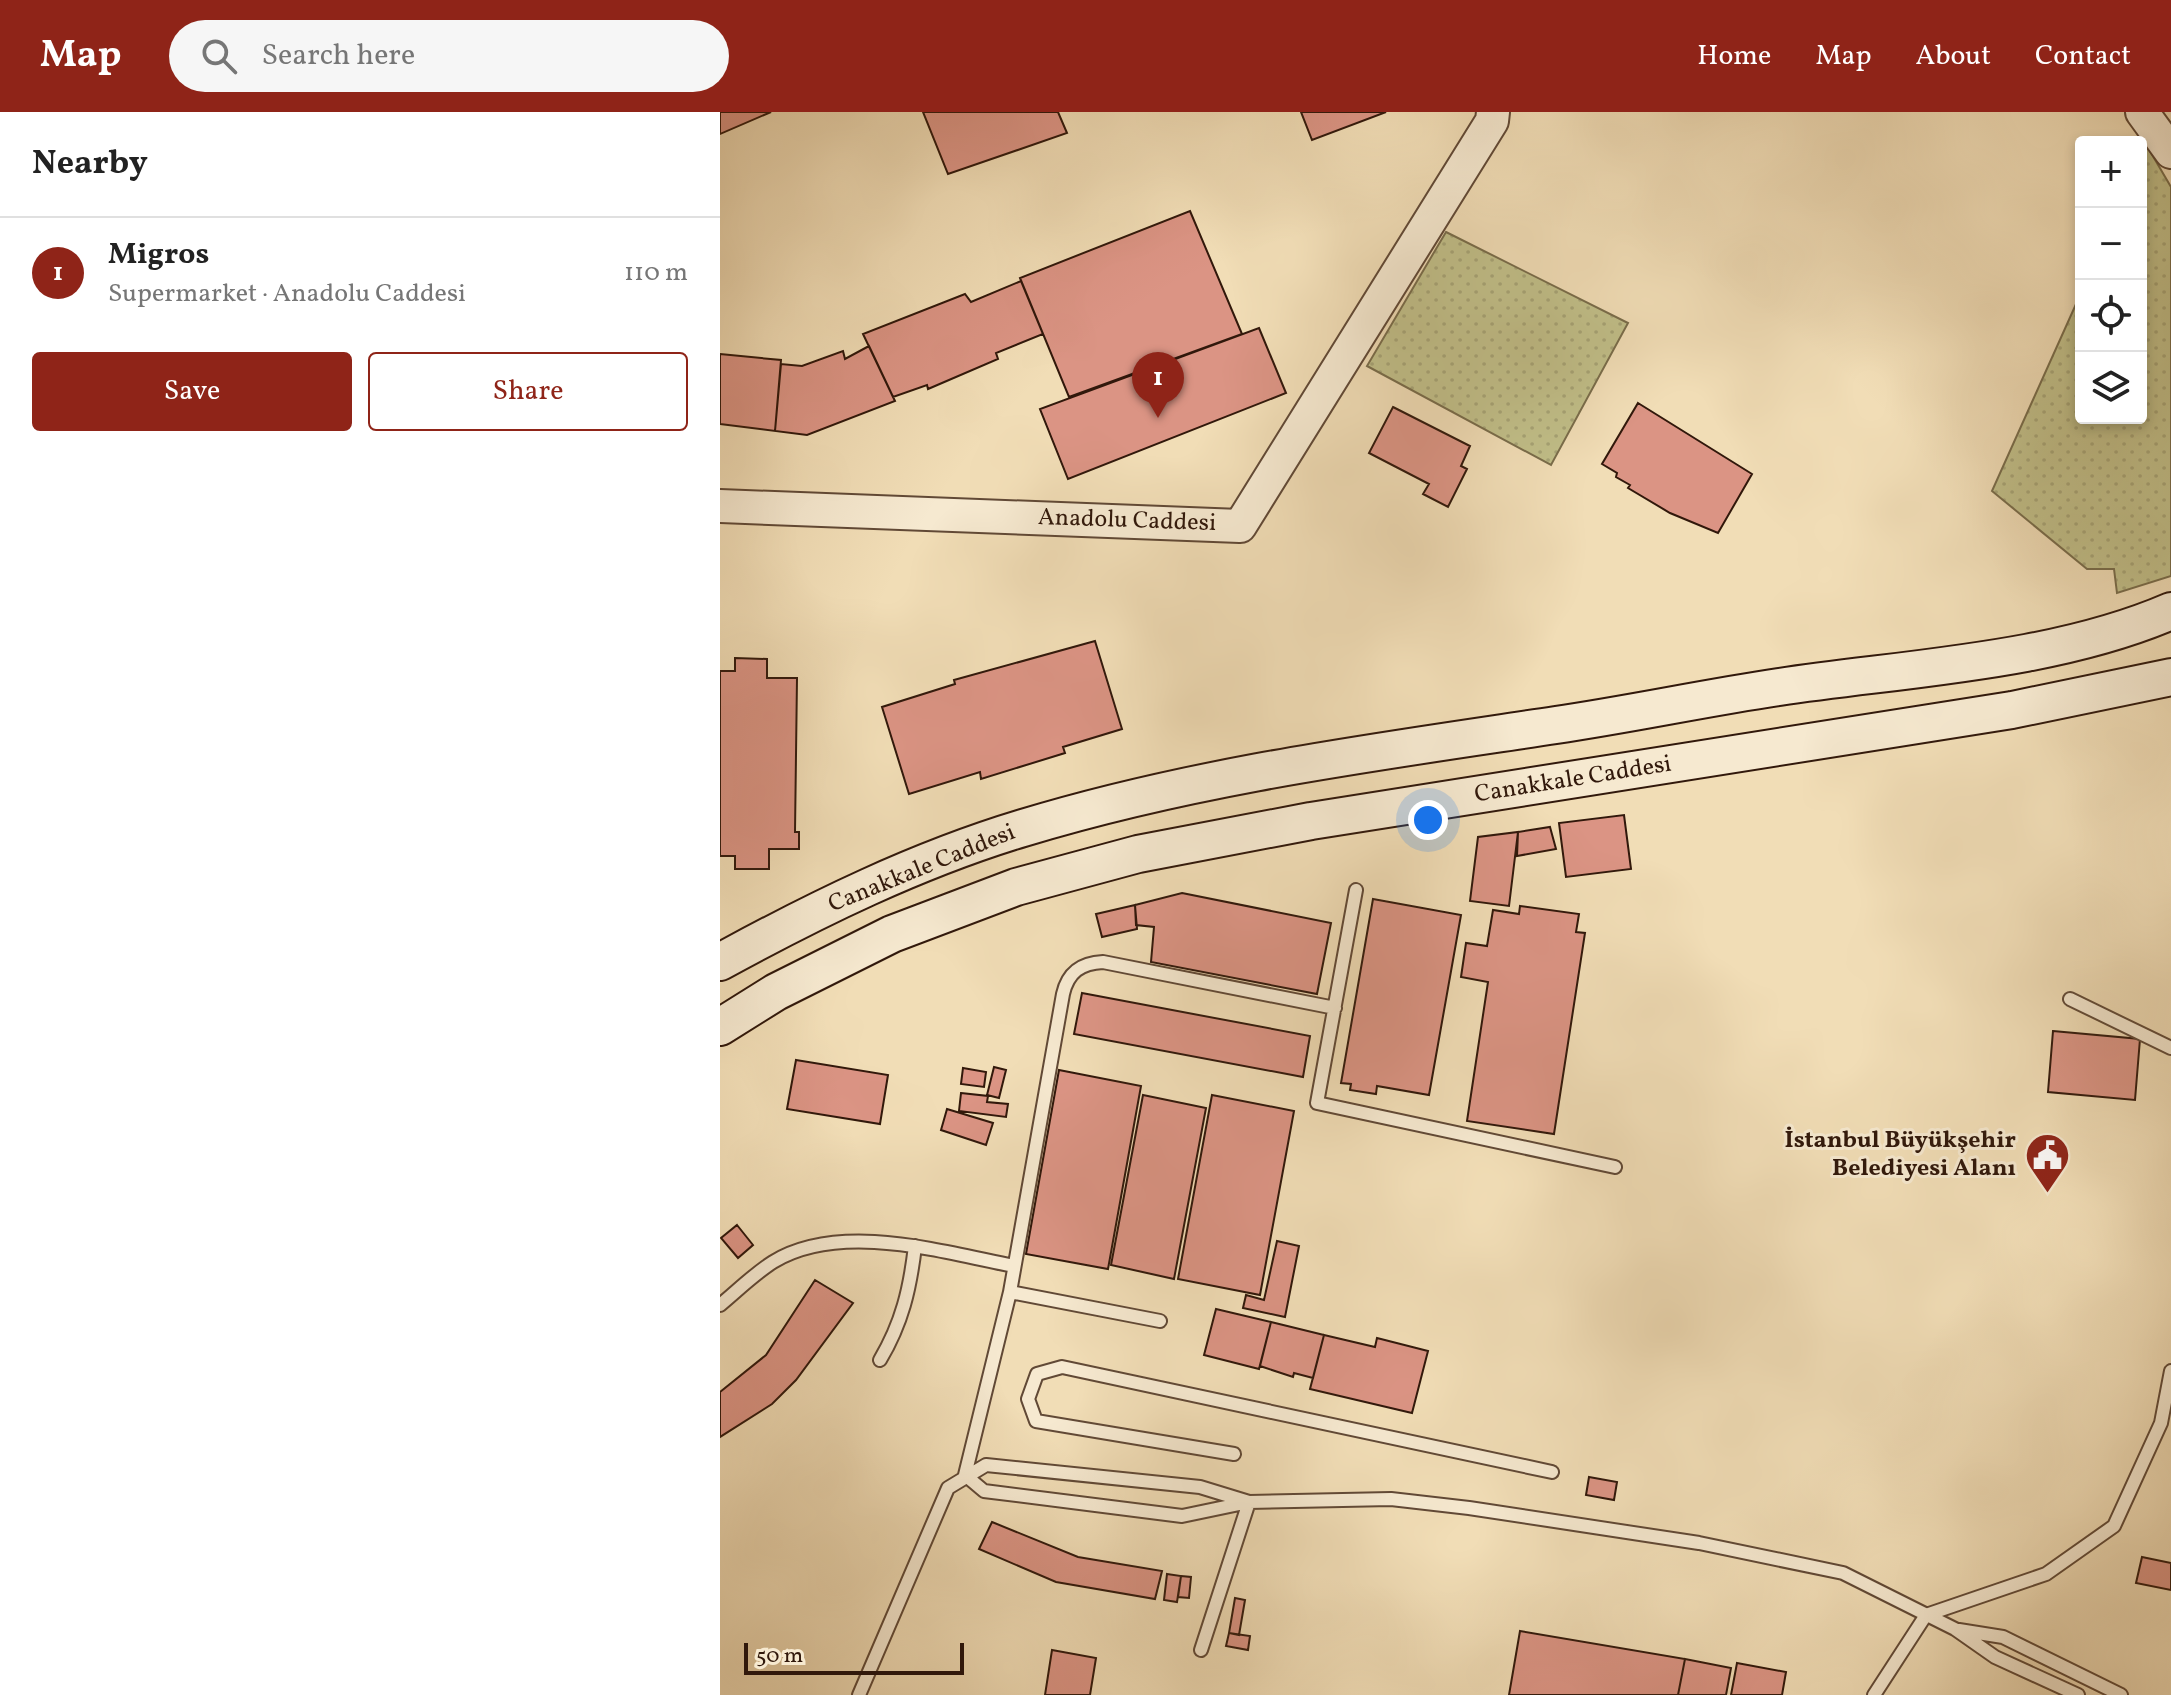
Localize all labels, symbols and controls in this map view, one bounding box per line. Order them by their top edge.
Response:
search box [169,20,729,92]
text: Map [40,30,121,83]
icon: search [197,34,241,78]
text: Search here [261,35,415,77]
text: Home [1697,37,1771,76]
text: Map [1815,37,1871,76]
text: About [1915,37,1991,76]
text: Contact [2035,37,2131,76]
map controls [2075,136,2147,424]
button: + [2075,136,2147,208]
text: Nearby [32,141,148,188]
button: − [2075,208,2147,280]
text: Migros [108,234,209,276]
text: 1 [53,255,63,291]
text: 110 m [624,255,688,291]
text: Supermarket · Anadolu Caddesi [108,276,466,312]
button: locate [2075,280,2147,352]
button: Save [32,352,352,431]
button: Share [368,352,688,431]
pin: 1 [1132,352,1184,418]
button: layers [2075,352,2147,424]
street label: Anadolu Caddesi [1037,501,1217,541]
street label: Canakkale Caddesi [1472,748,1674,812]
your location [1408,800,1448,840]
street label: Canakkale Caddesi [823,816,1021,922]
place label: İstanbul Büyükşehir Belediyesi Alanı [1785,1124,2016,1186]
public building icon: İstanbul Büyükşehir Belediyesi Alanı [2023,1131,2071,1194]
scale bar [744,1639,964,1675]
text: 50 m [756,1641,803,1672]

